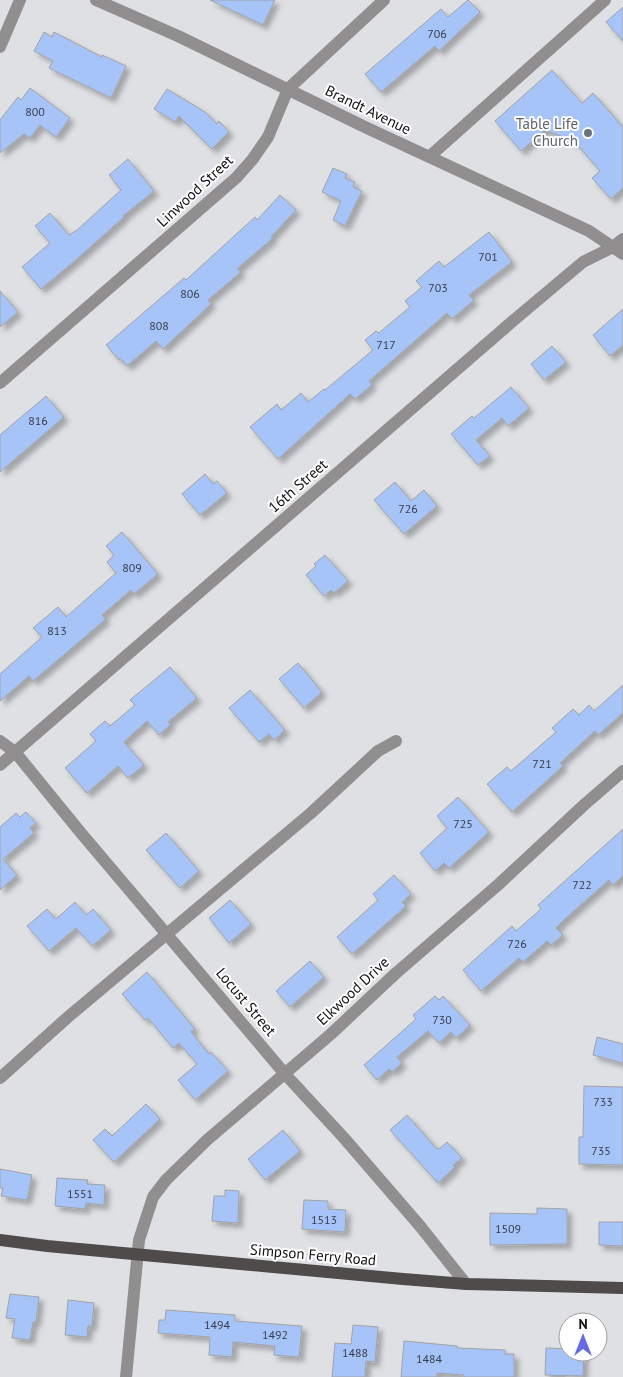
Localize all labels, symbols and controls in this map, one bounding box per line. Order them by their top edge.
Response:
house number: 706 [427,26,447,41]
street label: Brandt Avenue [322,81,414,138]
house number: 800 [25,104,45,119]
place label: Table Life Church [516,114,578,150]
marker: Table Life Church [582,127,594,139]
street label: Linwood Street [153,151,237,231]
house number: 701 [478,249,498,264]
house number: 703 [428,280,448,295]
house number: 806 [180,286,200,301]
house number: 808 [149,318,169,333]
house number: 717 [376,337,396,352]
house number: 816 [28,413,48,428]
street label: 16th Street [264,455,331,516]
house number: 726 [398,501,418,516]
house number: 809 [122,560,142,575]
house number: 813 [47,623,67,638]
house number: 721 [532,756,552,771]
house number: 725 [453,816,473,831]
house number: 722 [572,877,592,892]
house number: 726 [507,936,527,951]
street label: Elkwood Drive [312,952,393,1029]
street label: Locust Street [212,964,280,1040]
house number: 730 [432,1012,452,1027]
house number: 733 [593,1094,613,1109]
house number: 735 [591,1143,611,1158]
house number: 1551 [67,1186,93,1201]
house number: 1513 [311,1212,337,1227]
house number: 1509 [495,1221,521,1236]
street label: Simpson Ferry Road [249,1240,377,1269]
north arrow [558,1312,608,1362]
text: N [578,1315,588,1333]
house number: 1494 [204,1317,231,1332]
house number: 1492 [262,1327,288,1342]
house number: 1488 [342,1345,368,1360]
house number: 1484 [416,1351,443,1366]

